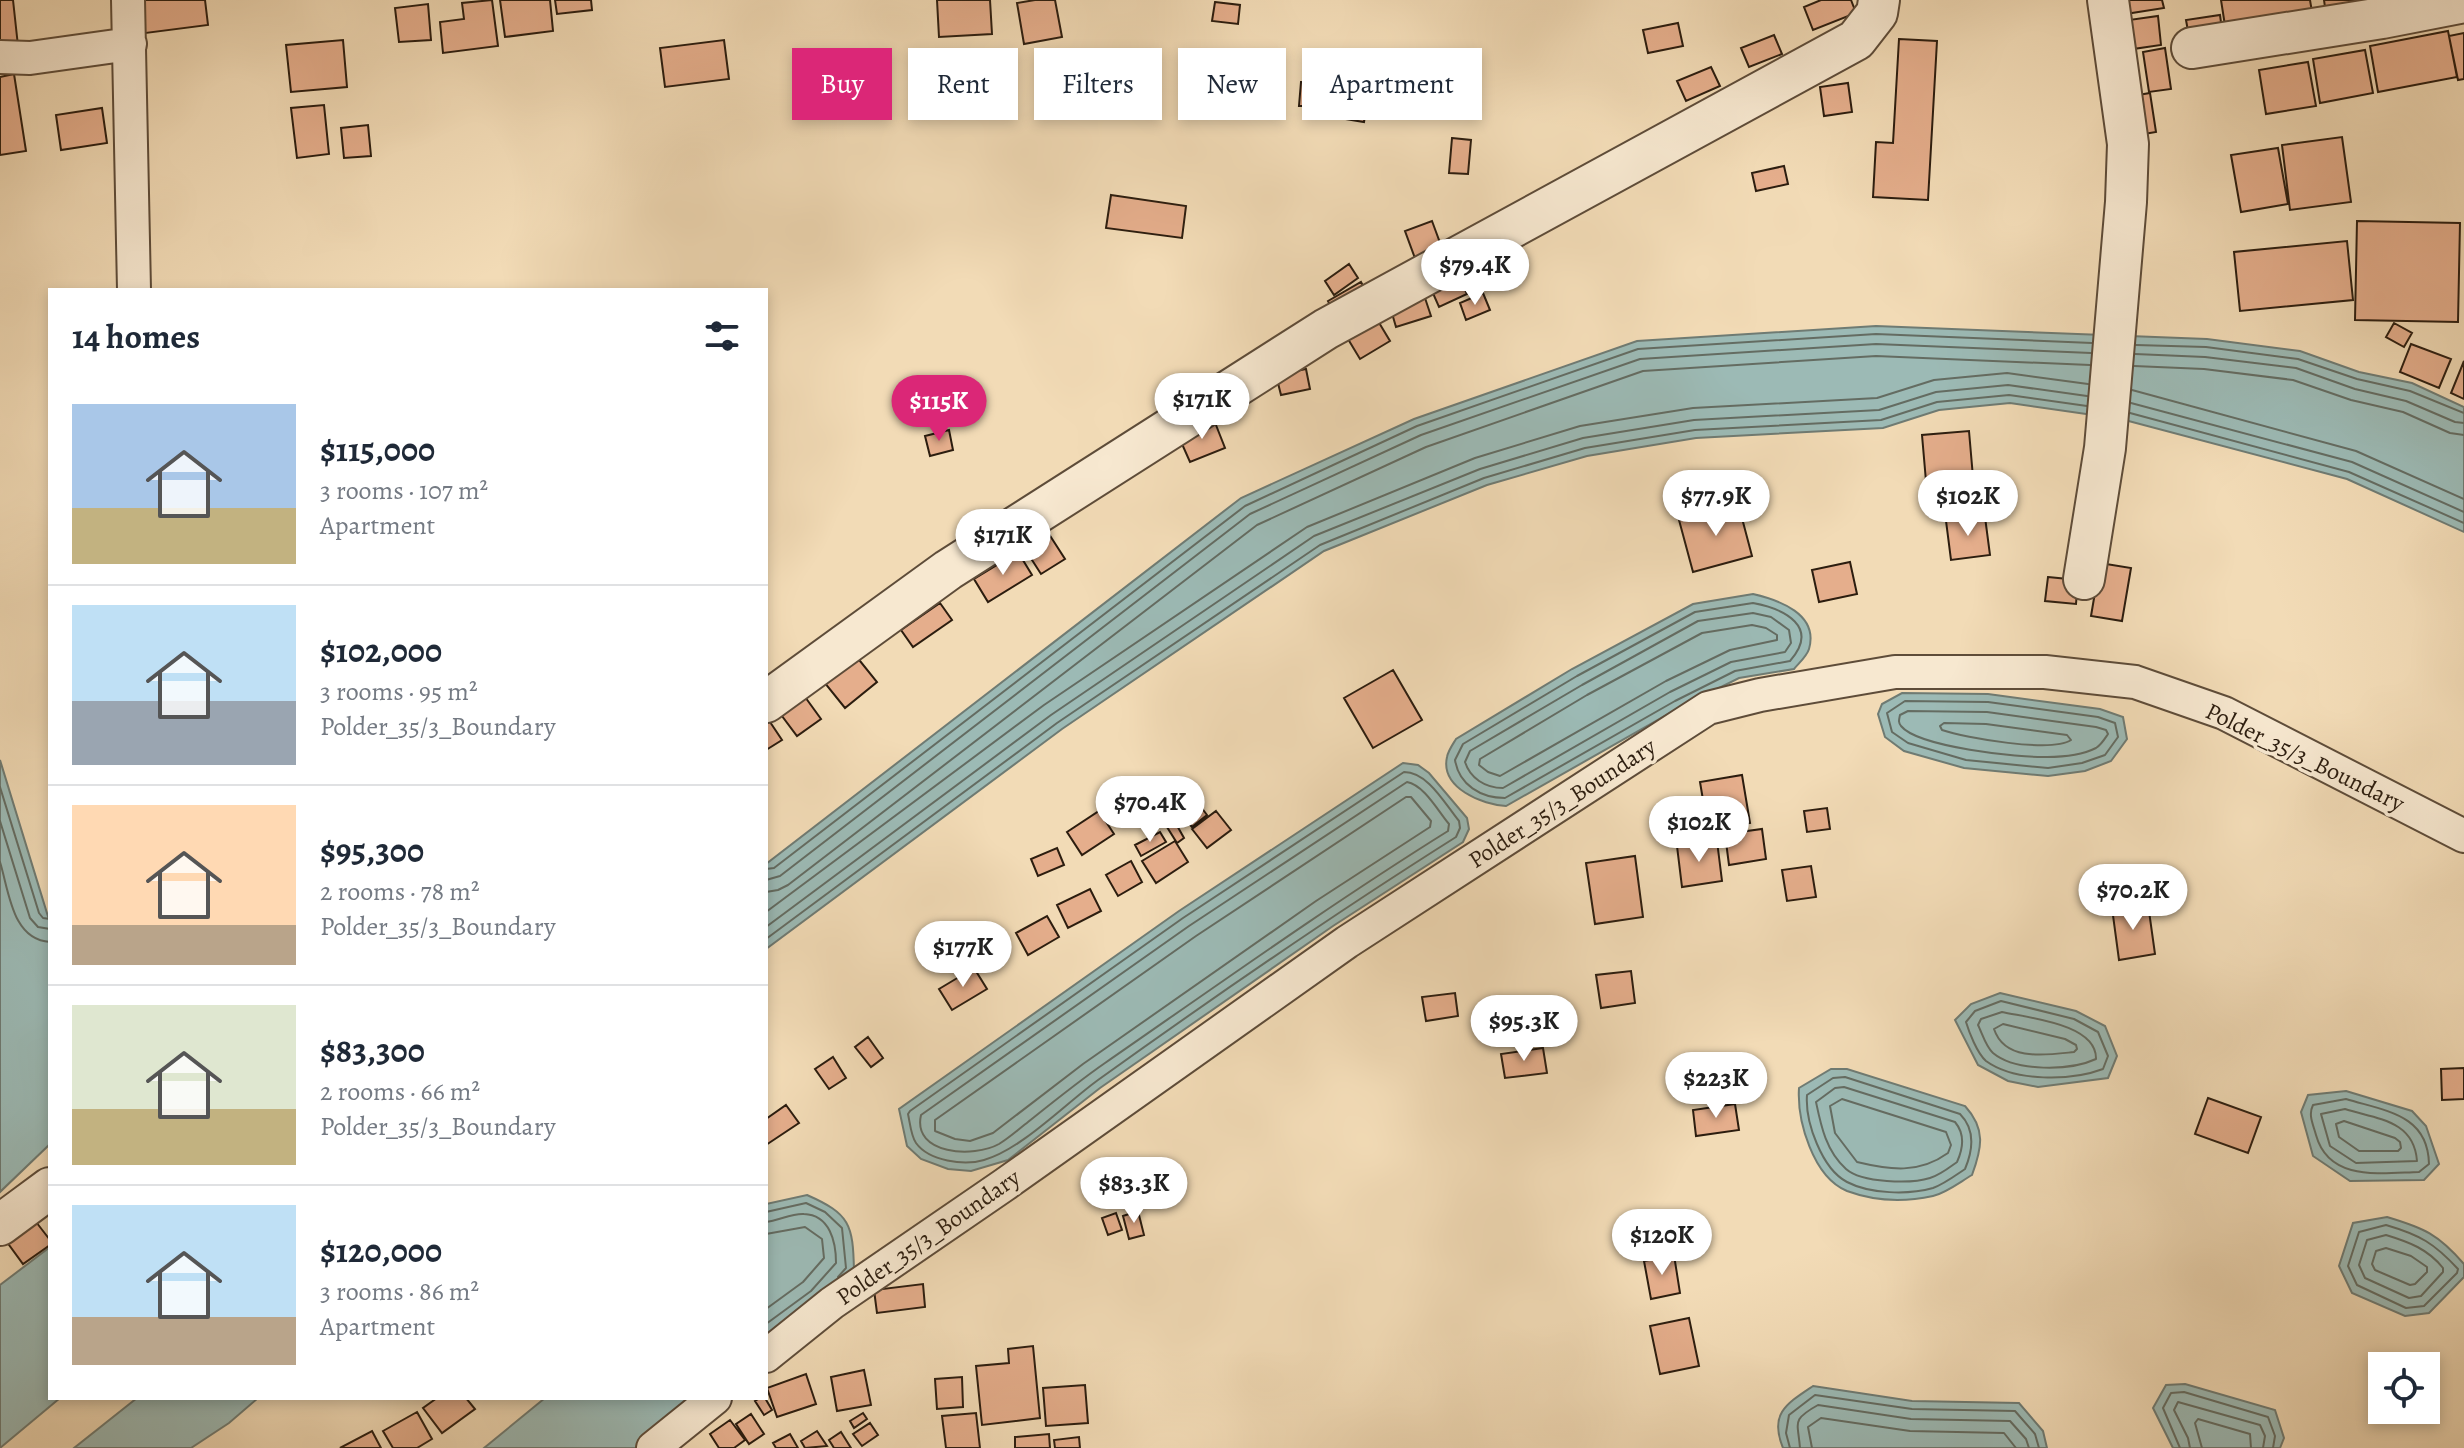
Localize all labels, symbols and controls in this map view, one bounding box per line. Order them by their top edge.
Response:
chip: Buy [792,48,892,120]
chip: Rent [908,48,1018,120]
chip: Filters [1034,48,1162,120]
chip: New [1178,48,1286,120]
chip: Apartment [1302,48,1482,120]
pin: $79.4K [1410,239,1540,307]
text: $79.4K [1439,247,1511,282]
text: 14 homes [72,313,200,360]
icon: filters [700,314,744,358]
pin: $171K [1146,373,1258,441]
pin: $115K [883,375,995,443]
text: $171K [1173,381,1231,416]
text: $115K [910,383,968,418]
text: $115,000 [320,426,435,473]
icon: home [136,436,232,532]
pin: $77.9K [1651,470,1781,538]
pin: $102K [1912,470,2024,538]
text: 3 rooms · 107 m² [320,473,488,508]
text: $77.9K [1681,478,1751,513]
text: $102K [1936,478,2000,513]
text: Apartment [320,508,435,543]
pin: $171K [947,509,1059,577]
text: $171K [974,517,1032,552]
text: $102,000 [320,627,442,674]
icon: home [136,637,232,733]
text: 3 rooms · 95 m² [320,674,477,709]
street label: Polder_35/3_Boundary [2200,695,2410,819]
text: Polder_35/3_Boundary [320,709,556,744]
street label: Polder_35/3_Boundary [1462,730,1662,876]
pin: $70.4K [1085,776,1215,844]
text: $70.4K [1114,784,1186,819]
pin: $102K [1643,796,1755,864]
text: $102K [1667,804,1731,839]
text: $95,300 [320,827,424,874]
icon: home [136,837,232,933]
pin: $70.2K [2068,864,2198,932]
text: $70.2K [2096,872,2170,907]
text: 2 rooms · 78 m² [320,874,479,909]
text: Polder_35/3_Boundary [320,909,556,944]
pin: $177K [907,921,1019,989]
text: $177K [933,929,993,964]
pin: $95.3K [1459,995,1589,1063]
text: $95.3K [1489,1003,1559,1038]
text: $83,300 [320,1027,425,1074]
icon: home [136,1037,232,1133]
pin: $223K [1660,1052,1772,1120]
text: $223K [1683,1060,1749,1095]
text: 2 rooms · 66 m² [320,1074,480,1109]
text: Polder_35/3_Boundary [320,1109,556,1144]
pin: $83.3K [1069,1157,1199,1225]
street label: Polder_35/3_Boundary [830,1161,1027,1312]
text: $83.3K [1098,1165,1170,1200]
pin: $120K [1606,1209,1718,1277]
text: $120K [1630,1217,1694,1252]
text: $120,000 [320,1227,442,1274]
icon: home [136,1237,232,1333]
text: 3 rooms · 86 m² [320,1274,479,1309]
text: Apartment [320,1309,435,1344]
map controls [2368,1352,2440,1424]
button: locate [2368,1352,2440,1424]

